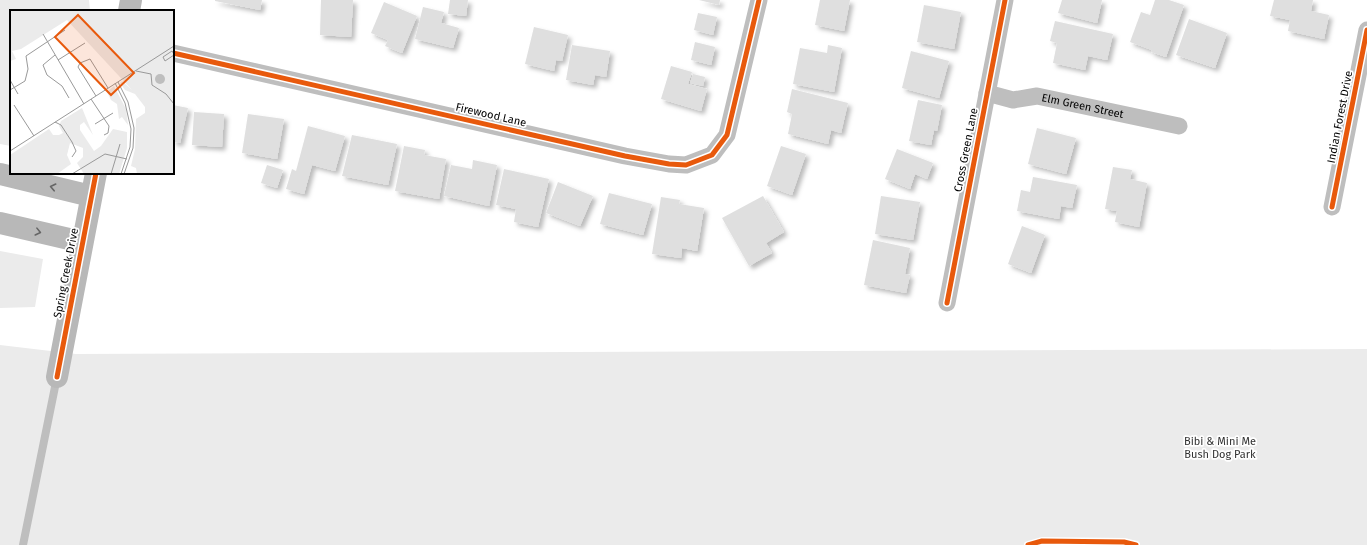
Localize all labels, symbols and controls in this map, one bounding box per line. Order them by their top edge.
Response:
inset map [10,10,174,174]
street label: Indian Forest Drive [1325,70,1355,164]
street label: Elm Green Street [1041,91,1125,121]
street label: Firewood Lane [454,101,528,129]
street label: Cross Green Lane [951,107,981,193]
one-way arrow [50,183,56,191]
one-way arrow [35,227,41,235]
street label: Spring Creek Drive [51,227,81,319]
park label: Bibi & Mini Me Bush Dog Park [1184,435,1256,461]

